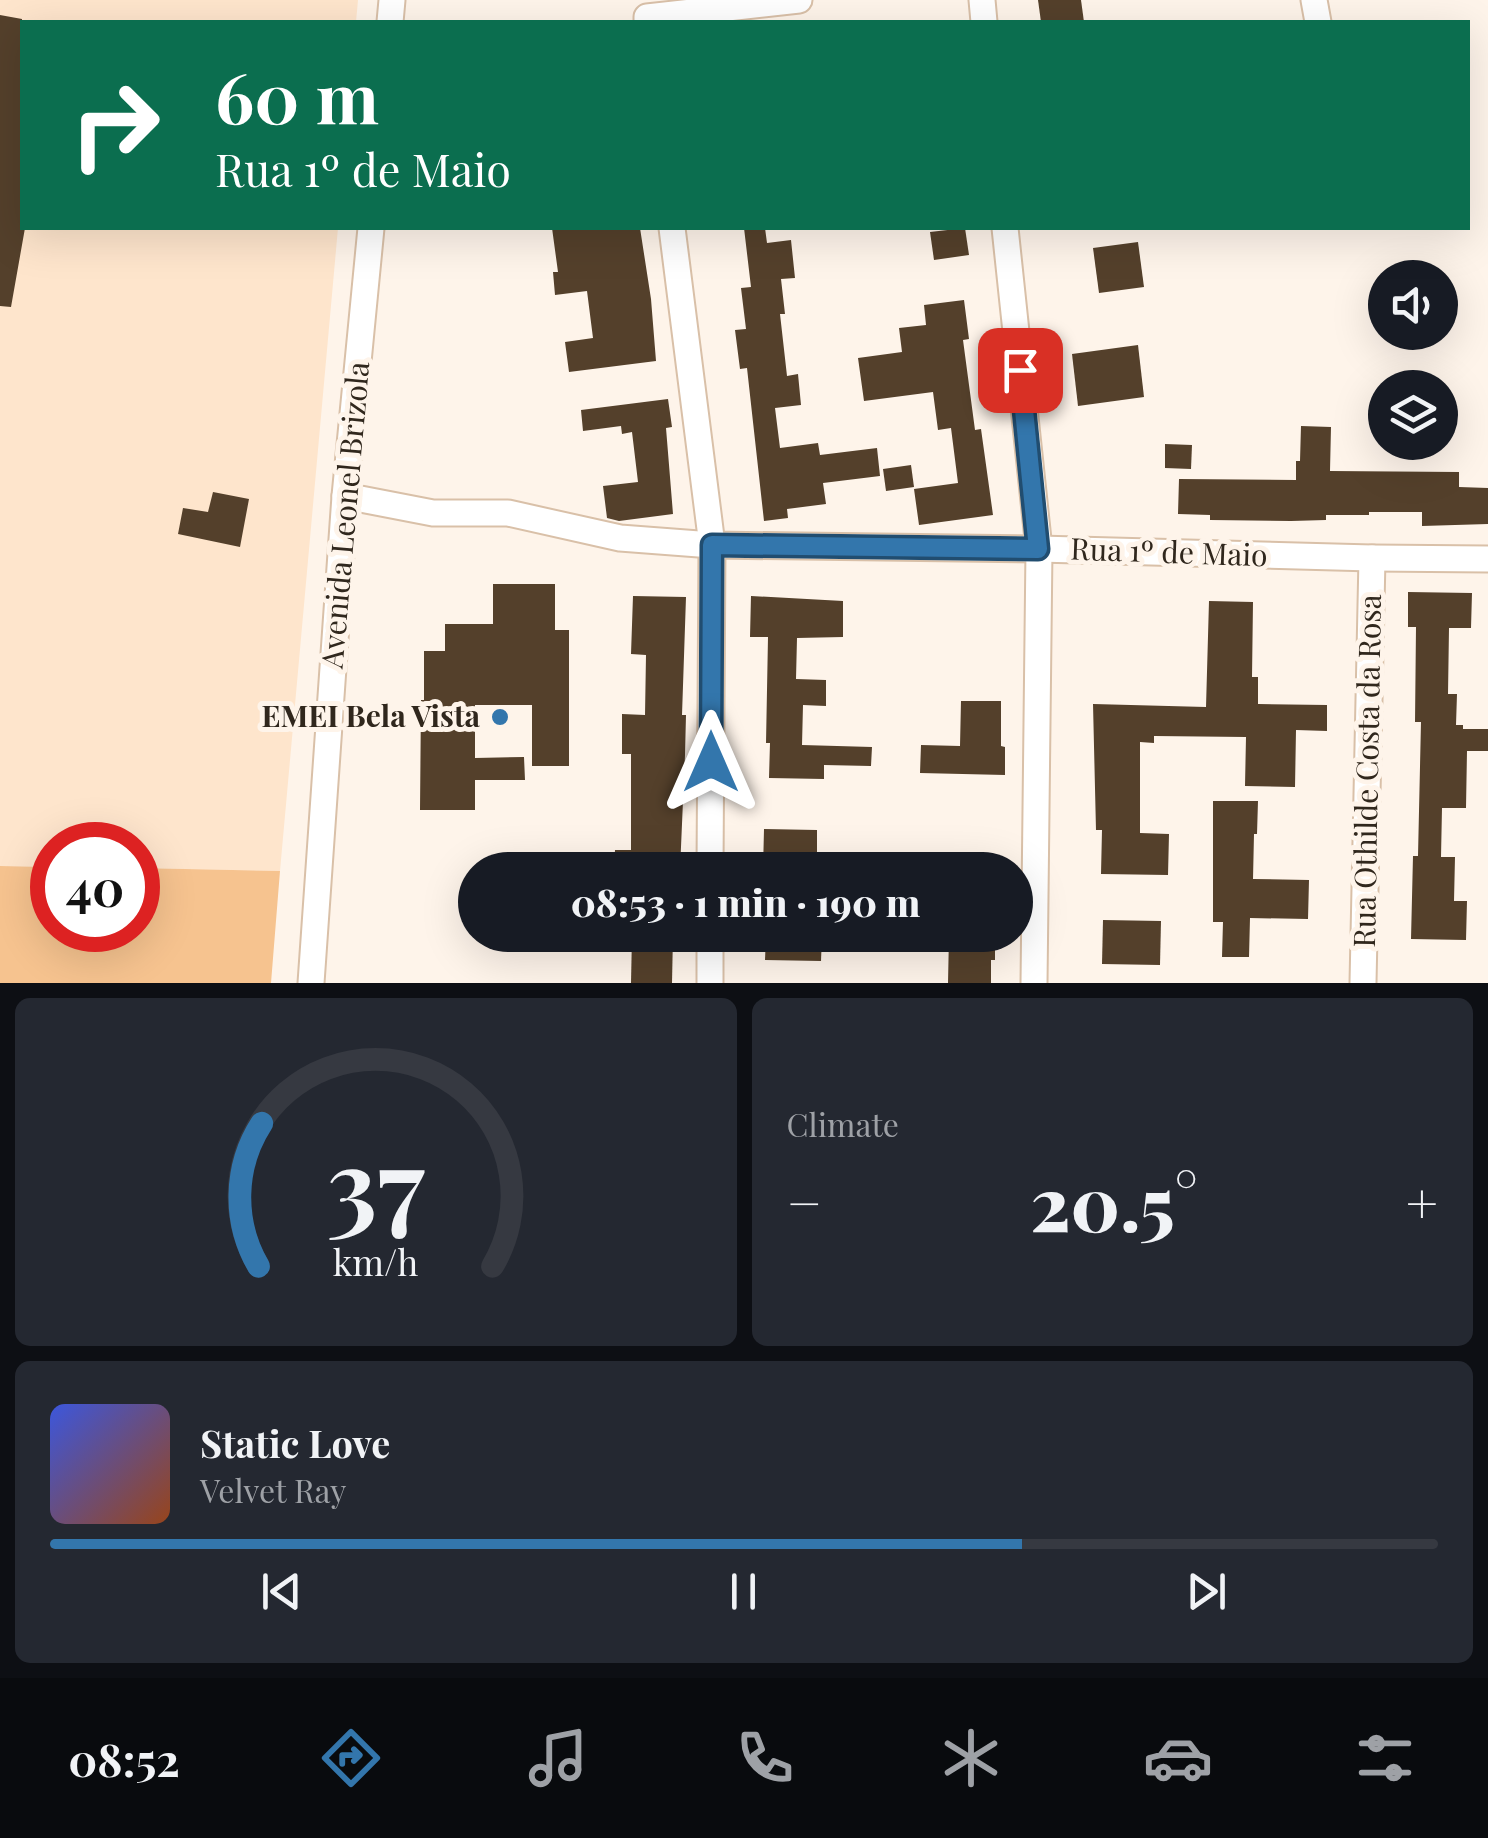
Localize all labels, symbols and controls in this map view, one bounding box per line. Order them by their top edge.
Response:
text: 60 m [215,48,379,142]
icon: right [50,60,180,190]
text: Rua 1º de Maio [215,138,511,198]
map controls [1368,260,1458,460]
button: sound [1368,260,1458,350]
pin [978,328,1063,413]
icon: arrive [993,343,1048,398]
street label: Avenida Leonel Brizola [311,360,377,671]
button: layers [1368,370,1458,460]
street label: Rua 1º de Maio [1070,528,1268,574]
street label: Rua Othilde Costa da Rosa [1343,594,1389,948]
place label: EMEI Bela Vista [261,695,480,735]
marker: EMEI Bela Vista [489,706,511,728]
position arrow [659,710,763,814]
speed limit sign: 40 [30,822,160,952]
text: 08:53 · 1 min · 190 m [571,876,920,927]
text: Climate [787,1102,899,1145]
text: 37 [327,1111,425,1250]
text: 20.5° [1030,1151,1198,1251]
text: − [787,1164,822,1238]
text: + [1406,1164,1438,1238]
text: km/h [333,1237,419,1285]
text: Static Love [200,1417,390,1468]
text: Velvet Ray [200,1468,347,1511]
icon: previous [254,1564,309,1619]
icon: pause [716,1564,771,1619]
icon: next [1179,1564,1234,1619]
icon: directions [316,1723,386,1793]
icon: music [523,1723,593,1793]
icon: phone [730,1723,800,1793]
icon: climate [936,1723,1006,1793]
icon: car [1143,1723,1213,1793]
icon: filters [1350,1723,1420,1793]
text: 08:52 [68,1728,180,1788]

